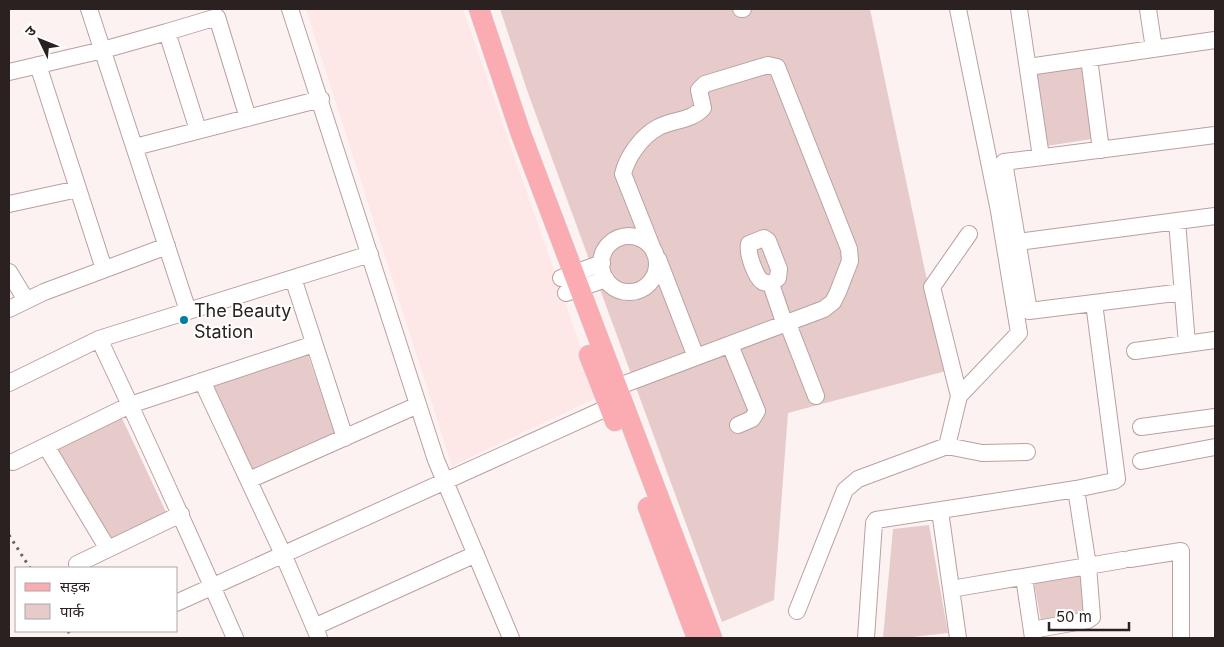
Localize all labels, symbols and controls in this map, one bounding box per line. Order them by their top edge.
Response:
north arrow [15,15,65,65]
text: उ [21,21,40,40]
place label: The Beauty Station [194,300,291,342]
marker: The Beauty Station [178,314,190,326]
legend [15,567,178,632]
text: सड़क [60,577,90,596]
scale bar [1049,600,1129,632]
text: पार्क [60,602,84,621]
text: 50 m [1056,607,1092,626]

